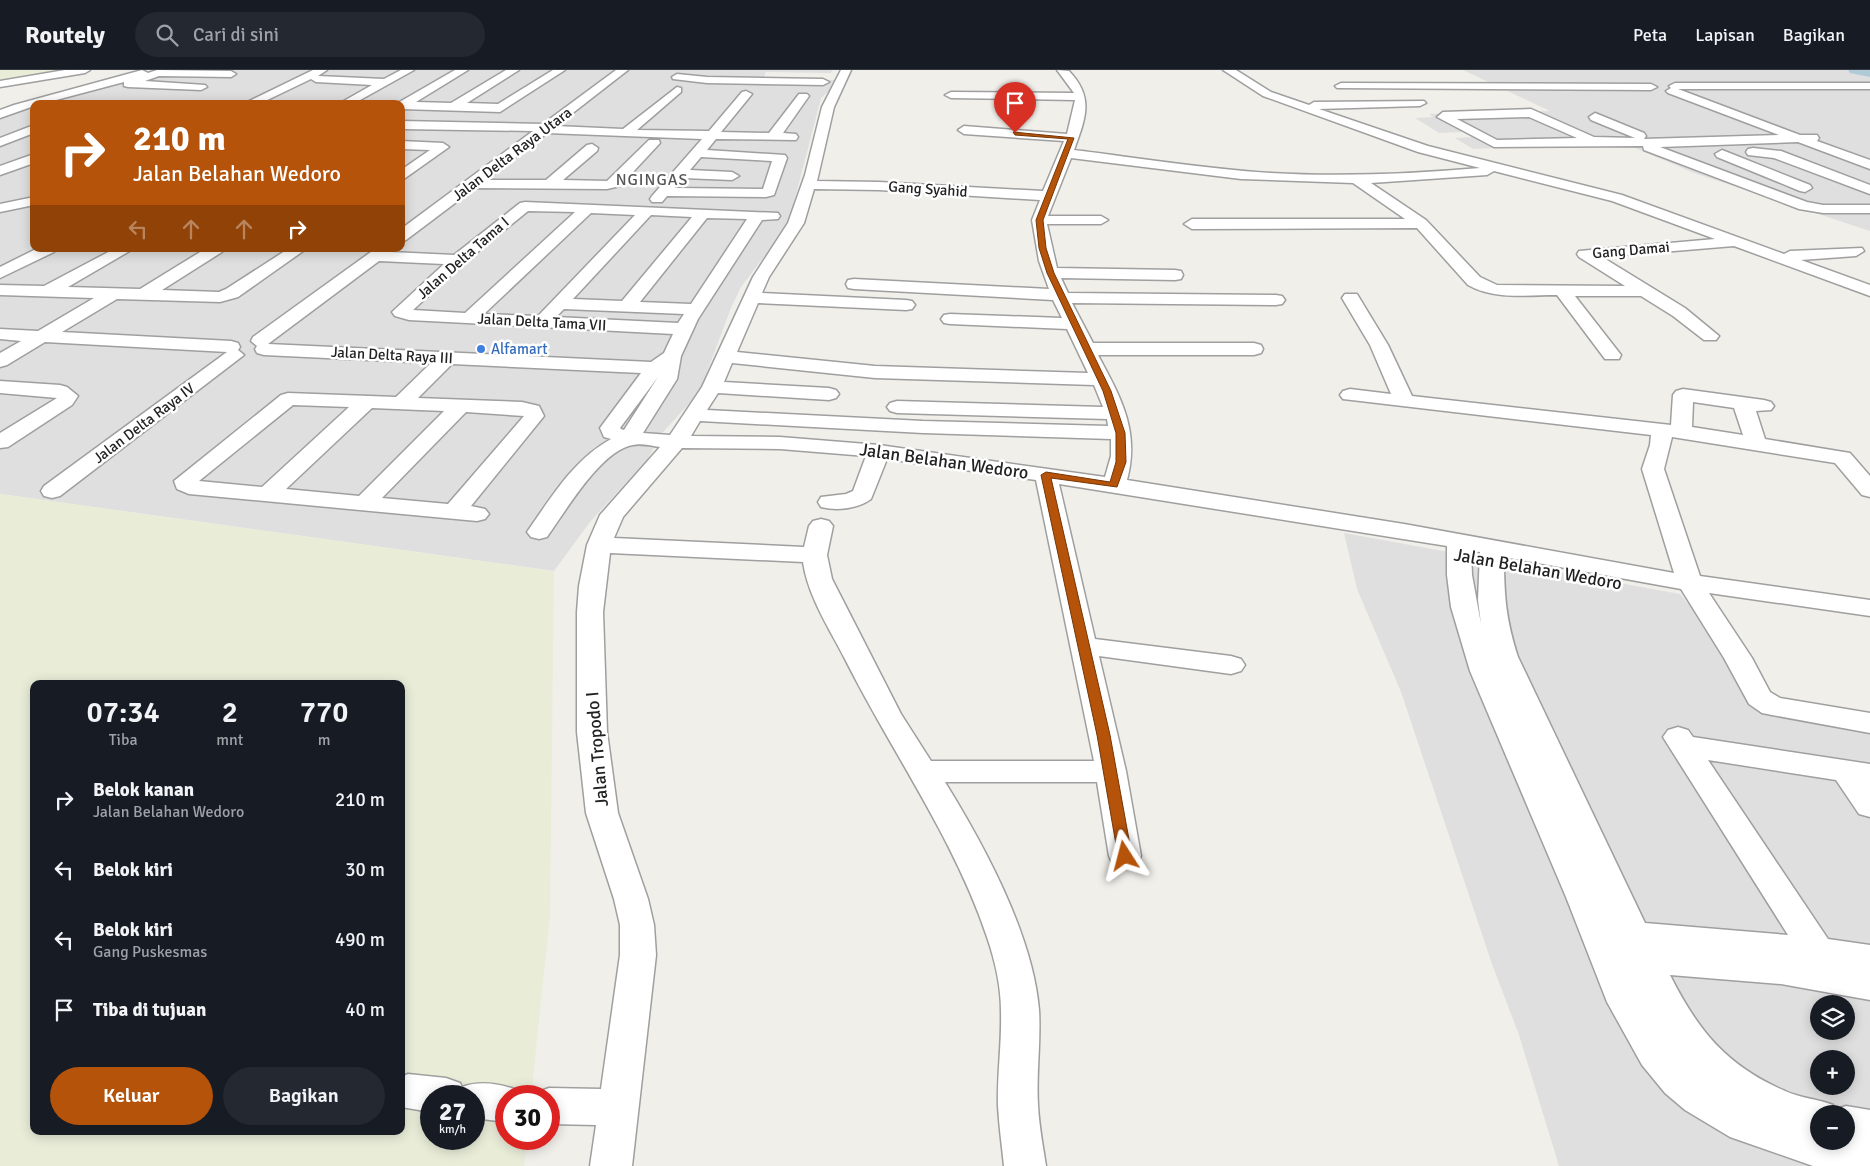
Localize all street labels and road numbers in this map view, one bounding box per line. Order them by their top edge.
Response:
street label: Jalan Delta Raya Utara [449,103,575,205]
street label: Gang Syahid [888,177,968,201]
street label: Jalan Delta Tama I [413,213,513,303]
street label: Gang Damai [1592,238,1670,262]
street label: Jalan Delta Tama VII [477,310,607,334]
street label: Jalan Delta Raya III [330,343,454,367]
street label: Jalan Delta Raya IV [90,379,198,467]
street label: Jalan Belahan Wedoro [858,438,1030,484]
street label: Jalan Belahan Wedoro [1452,543,1624,595]
street label: Jalan Tropodo I [581,690,613,808]

